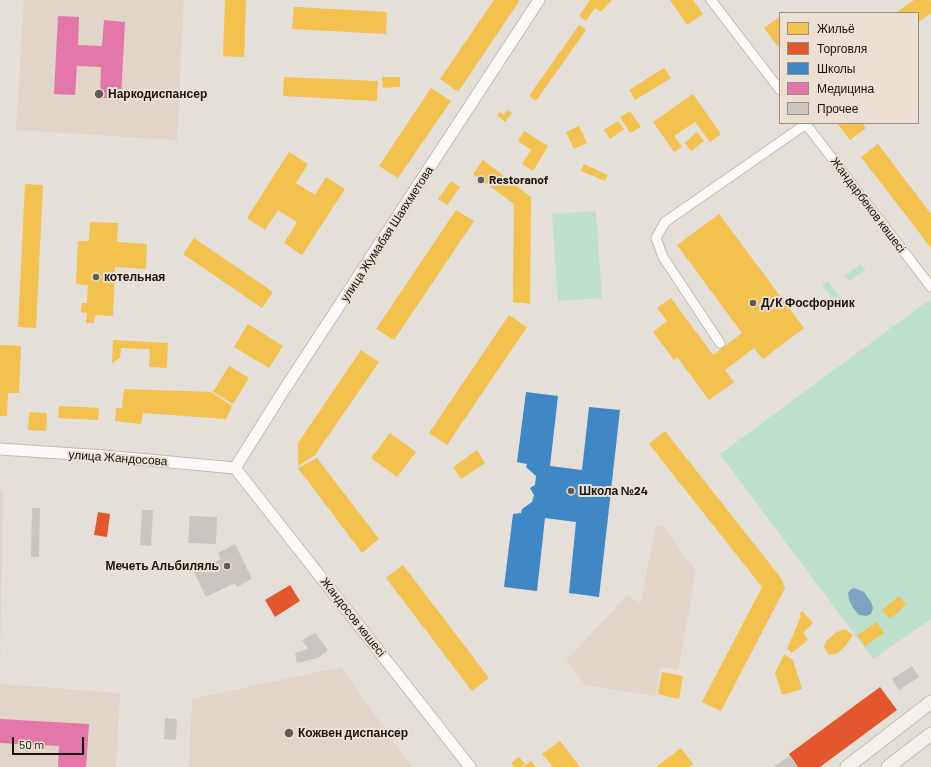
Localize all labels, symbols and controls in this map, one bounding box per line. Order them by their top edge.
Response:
legend [779,12,919,124]
text: Жильё [817,21,855,35]
text: Торговля [817,41,867,55]
text: Школы [817,61,855,75]
text: Медицина [817,81,874,95]
place label: Наркодиспансер [108,87,207,101]
marker: Наркодиспансер [93,88,105,100]
text: Прочее [817,101,858,115]
street label: Жандарбеков көшесі [827,154,909,256]
street label: улица Жумабая Шаяхметова [338,163,436,305]
place label: Restoranof [489,173,548,187]
marker: Restoranof [476,175,486,185]
place label: котельная [104,270,165,284]
marker: котельная [91,272,101,282]
place label: Д/К Фосфорник [761,296,855,310]
marker: Д/К Фосфорник [748,298,758,308]
street label: улица Жандосова [68,447,168,469]
place label: Школа №24 [579,484,648,498]
marker: Школа №24 [566,486,576,496]
place label: Мечеть Альбиляль [105,559,219,573]
marker: Мечеть Альбиляль [222,561,232,571]
street label: Жандосов көшесі [318,574,388,660]
place label: Кожвен диспансер [298,726,408,740]
marker: Кожвен диспансер [283,727,295,739]
scale bar [14,729,86,755]
text: 50 m [19,737,44,751]

